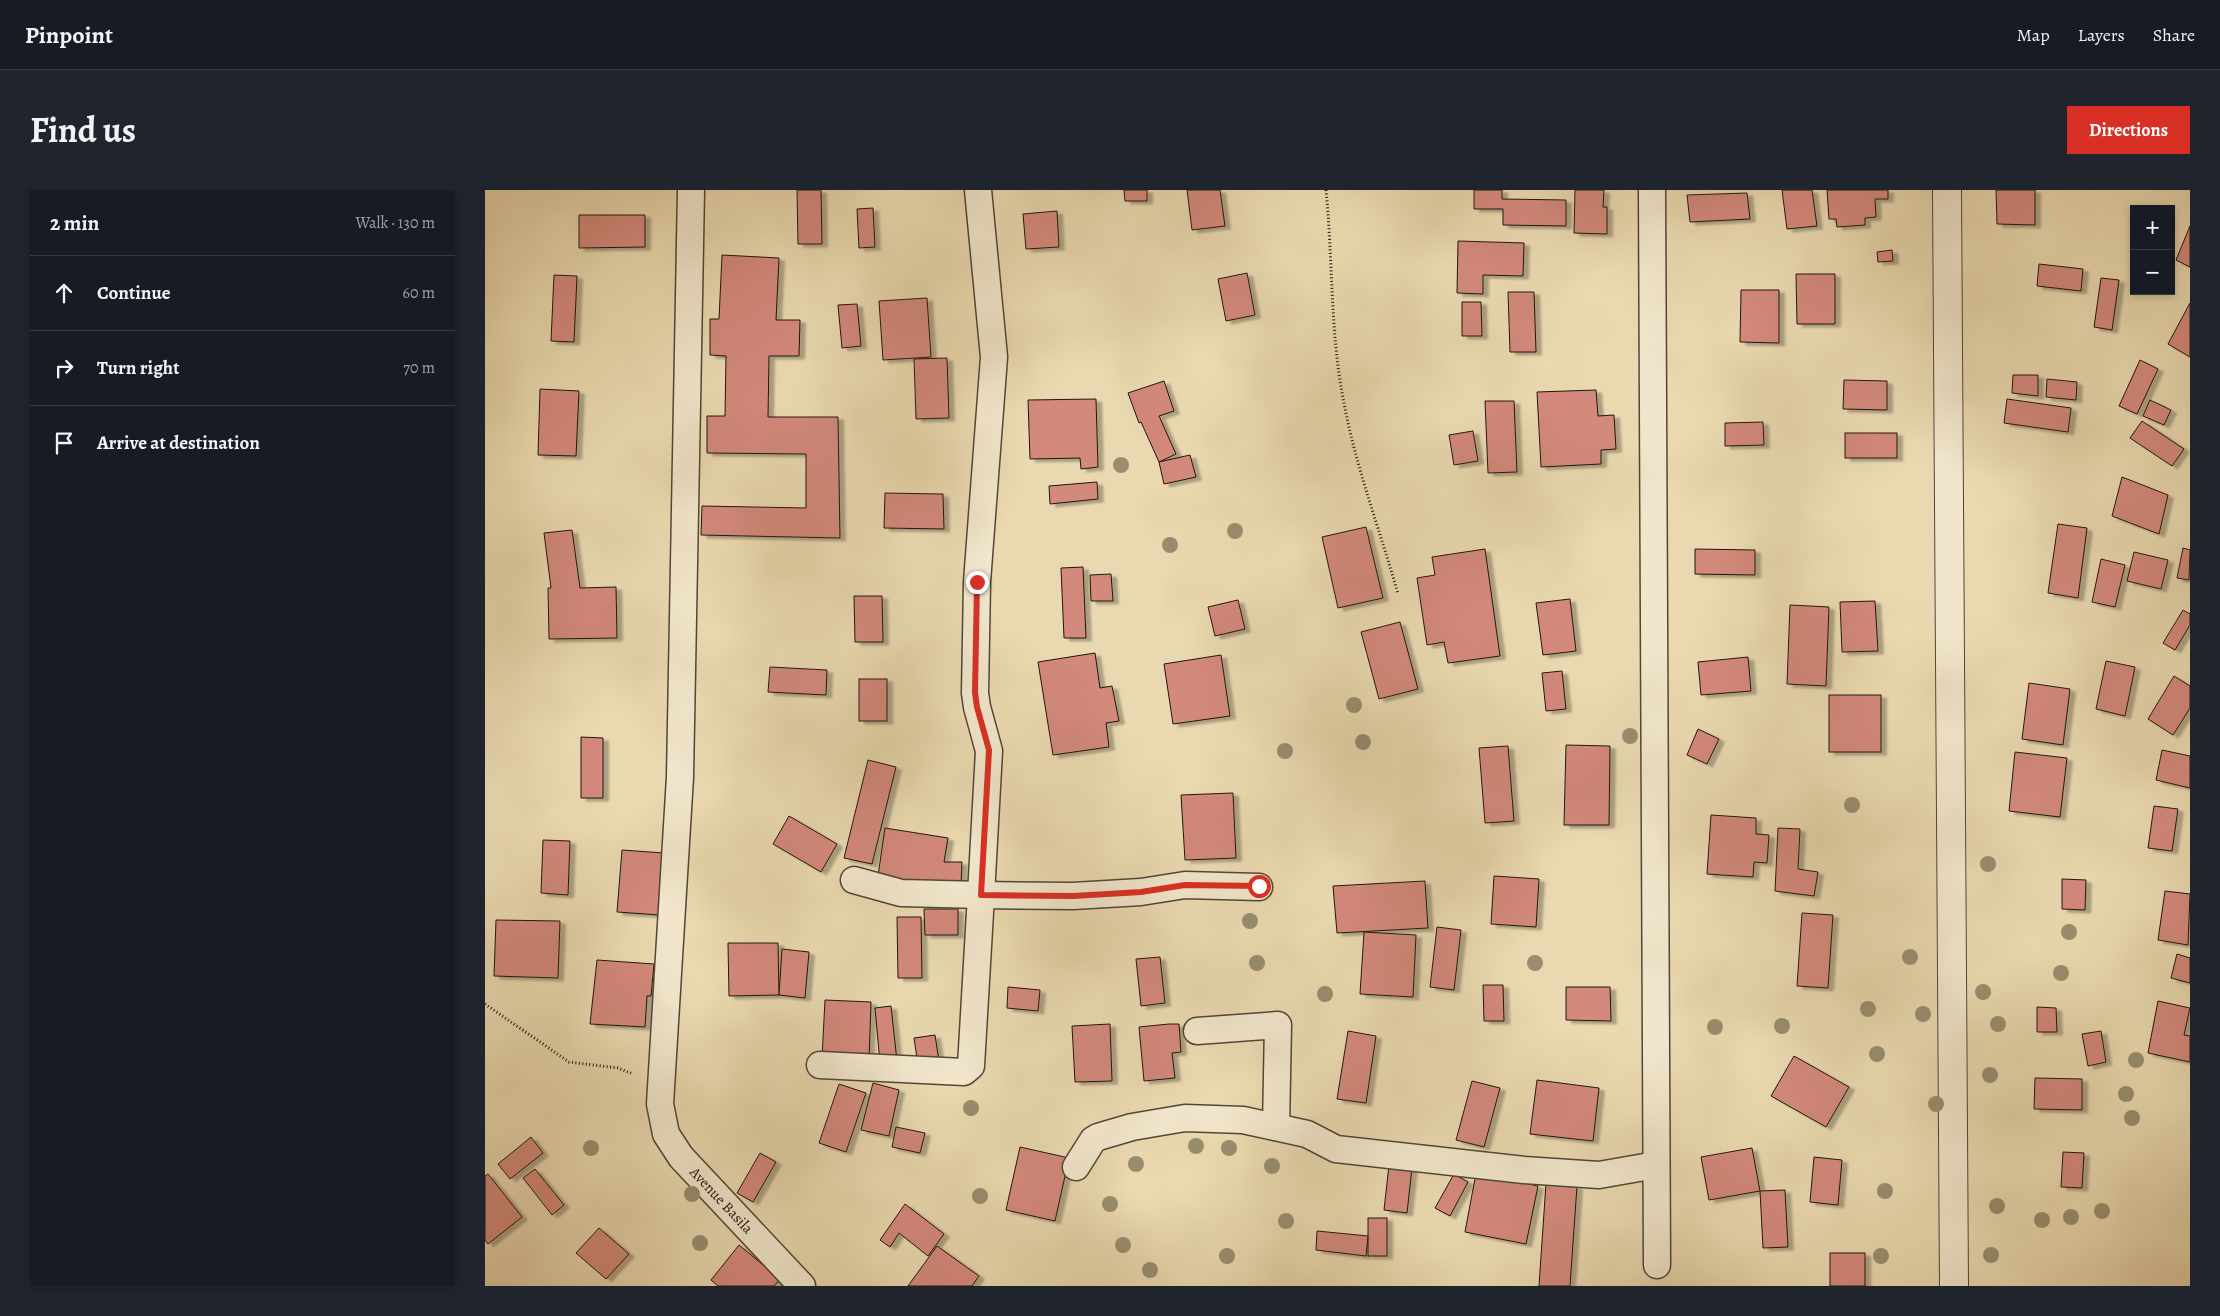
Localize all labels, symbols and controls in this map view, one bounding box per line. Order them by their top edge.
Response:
text: Pinpoint [25,19,113,51]
text: Map [2017,23,2050,47]
text: Layers [2078,23,2125,47]
text: Share [2153,23,2195,47]
text: Find us [30,106,136,154]
button: Directions [2067,106,2190,154]
map controls [2130,205,2175,295]
button: + [2130,205,2175,250]
text: 2 min [50,209,99,237]
text: Walk · 130 m [355,212,435,234]
button: − [2130,250,2175,295]
icon: ahead [50,279,78,307]
text: Continue [97,280,171,306]
text: 60 m [403,282,435,304]
icon: right [50,354,78,382]
text: Turn right [97,355,179,381]
text: 70 m [403,357,435,379]
icon: arrive [50,429,78,457]
text: Arrive at destination [97,430,260,456]
route end [966,571,989,594]
route start [1248,875,1271,898]
street label: Avenue Basila [685,1162,758,1238]

